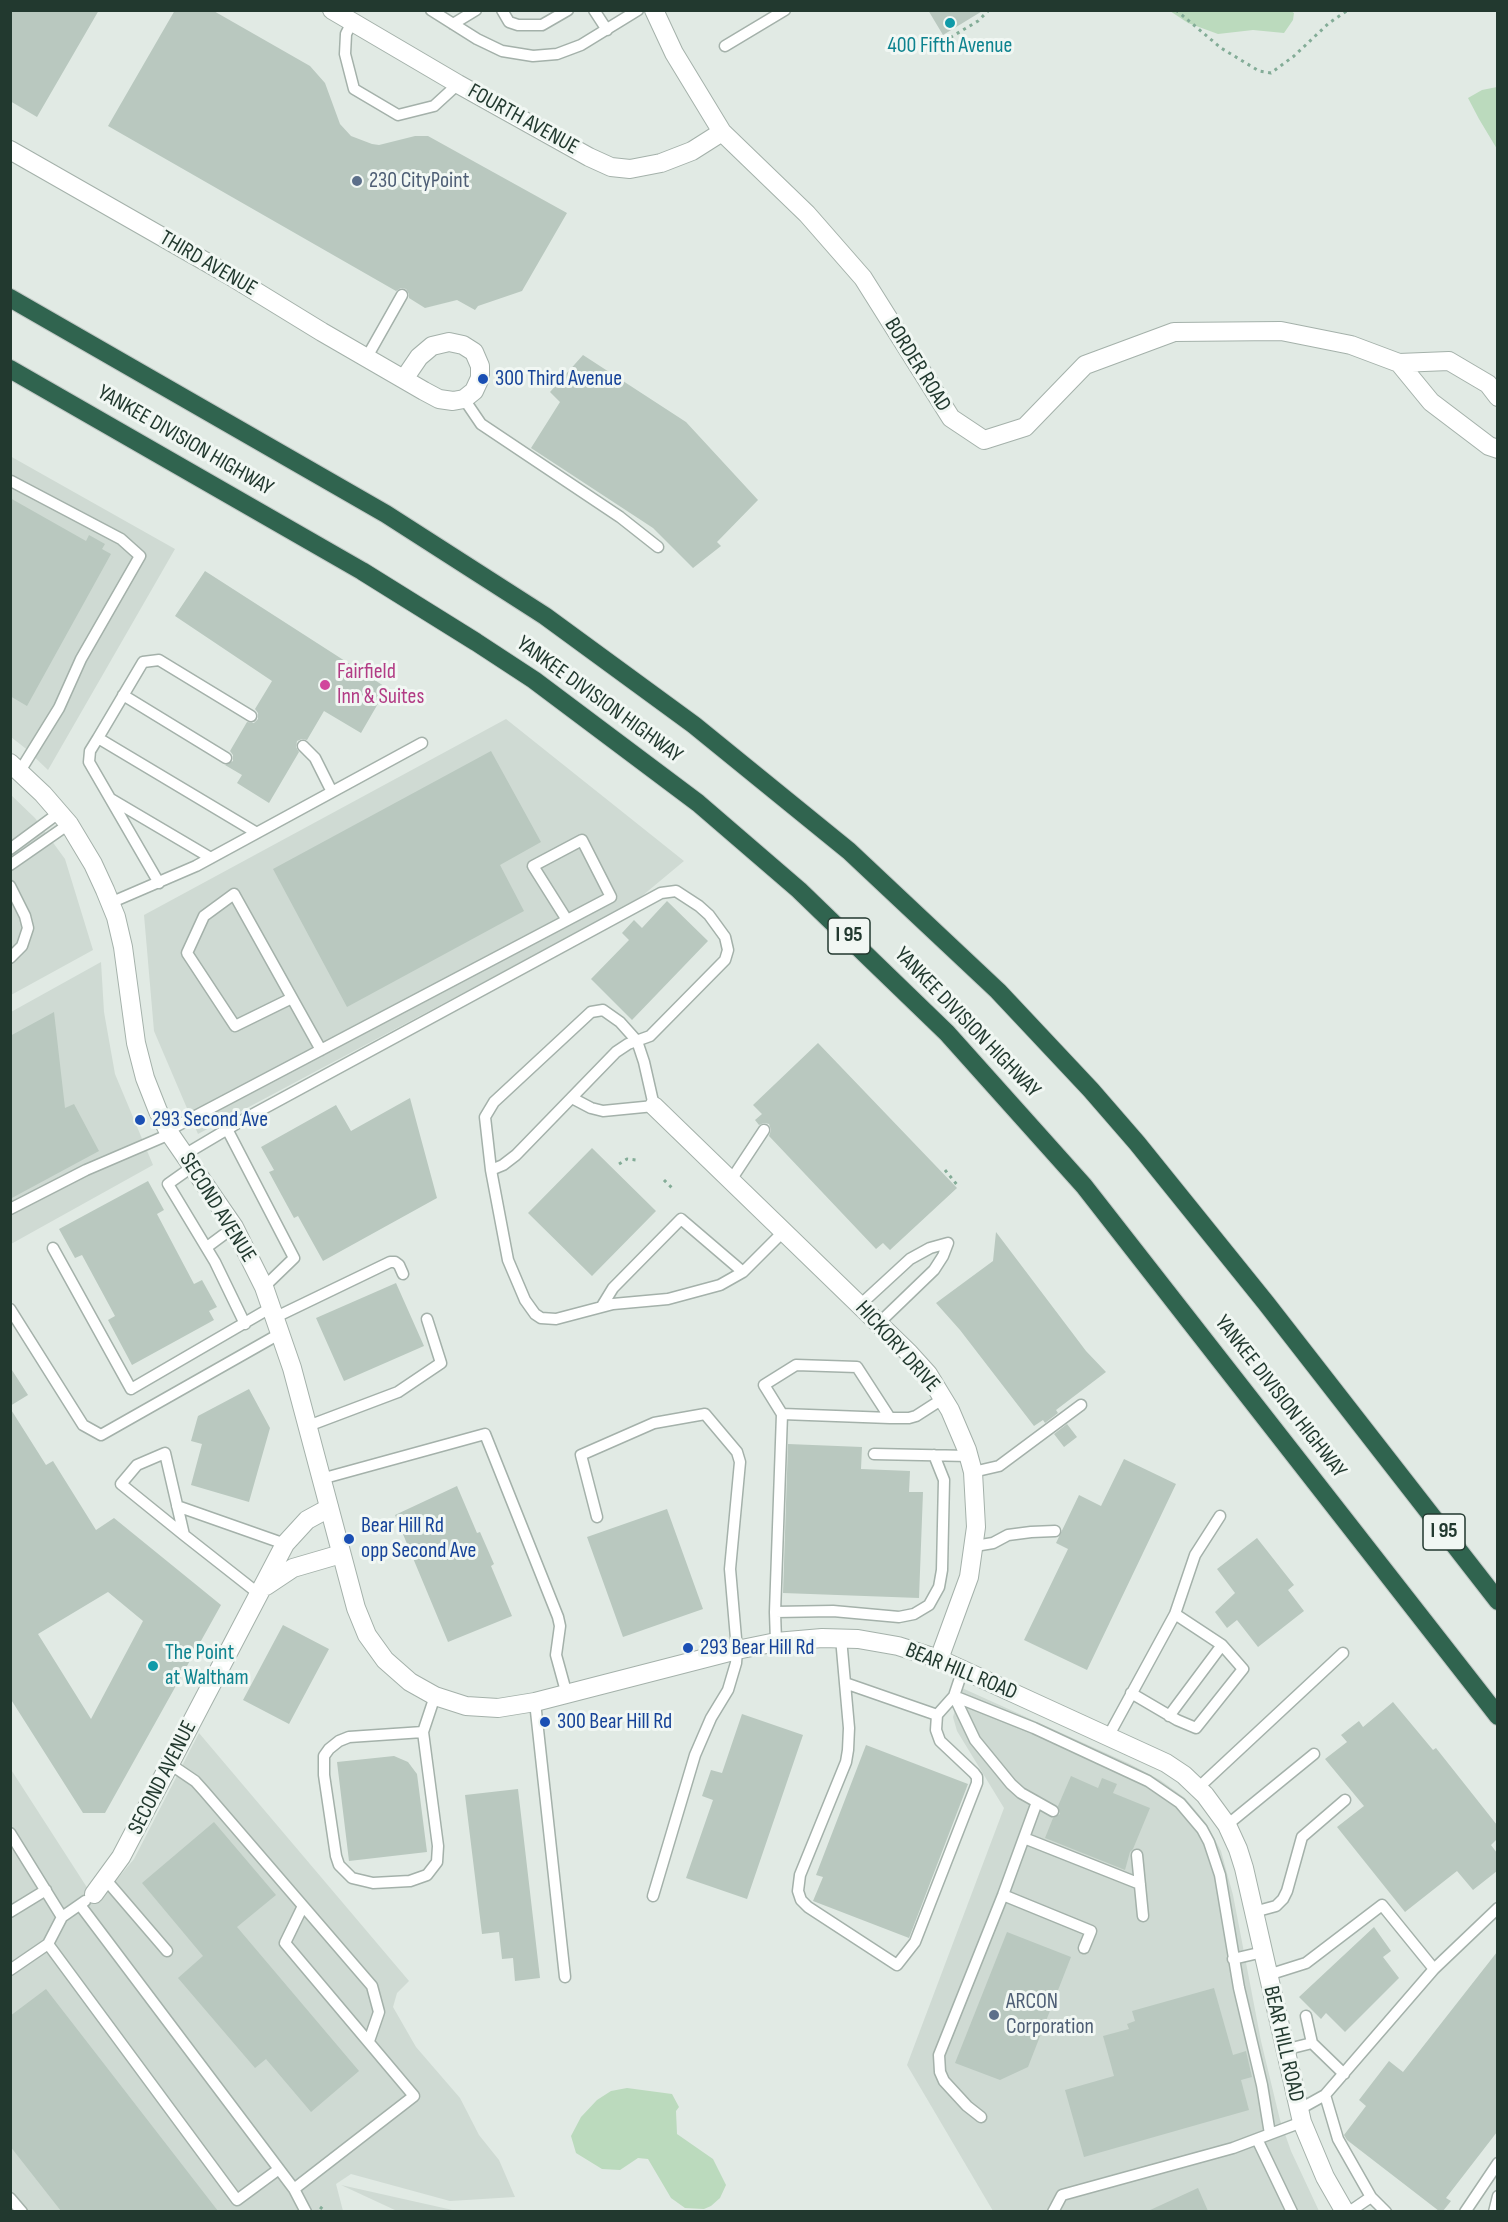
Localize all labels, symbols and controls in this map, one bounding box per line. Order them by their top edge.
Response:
marker: 400 Fifth Avenue [943,16,957,30]
place label: 400 Fifth Avenue [888,33,1012,59]
street label: FOURTH AVENUE [463,79,583,161]
place label: 230 CityPoint [369,168,469,194]
marker: 230 CityPoint [350,174,364,188]
street label: THIRD AVENUE [155,226,261,302]
street label: BORDER ROAD [878,313,956,417]
place label: 300 Third Avenue [495,366,622,392]
marker: 300 Third Avenue [476,372,490,386]
street label: YANKEE DIVISION HIGHWAY [92,380,278,502]
street label: YANKEE DIVISION HIGHWAY [511,631,687,769]
place label: Fairfield Inn & Suites [337,659,424,710]
marker: Fairfield Inn & Suites [318,678,332,692]
road number: I 95 [828,918,870,954]
street label: YANKEE DIVISION HIGHWAY [889,942,1045,1104]
place label: 293 Second Ave [152,1107,268,1133]
marker: 293 Second Ave [133,1113,147,1127]
street label: SECOND AVENUE [173,1148,261,1268]
street label: HICKORY DRIVE [849,1296,945,1398]
street label: YANKEE DIVISION HIGHWAY [1208,1311,1352,1483]
place label: Bear Hill Rd opp Second Ave [361,1513,476,1564]
road number: I 95 [1423,1514,1465,1550]
marker: Bear Hill Rd opp Second Ave [342,1532,356,1546]
place label: 293 Bear Hill Rd [700,1635,814,1661]
street label: BEAR HILL ROAD [901,1638,1021,1706]
place label: The Point at Waltham [165,1640,249,1692]
marker: 293 Bear Hill Rd [681,1641,695,1655]
marker: The Point at Waltham [146,1659,160,1673]
place label: 300 Bear Hill Rd [557,1709,672,1735]
marker: 300 Bear Hill Rd [538,1715,552,1729]
street label: SECOND AVENUE [123,1717,203,1839]
street label: BEAR HILL ROAD [1257,1983,1309,2105]
place label: ARCON Corporation [1006,1989,1094,2041]
marker: ARCON Corporation [987,2008,1001,2022]

